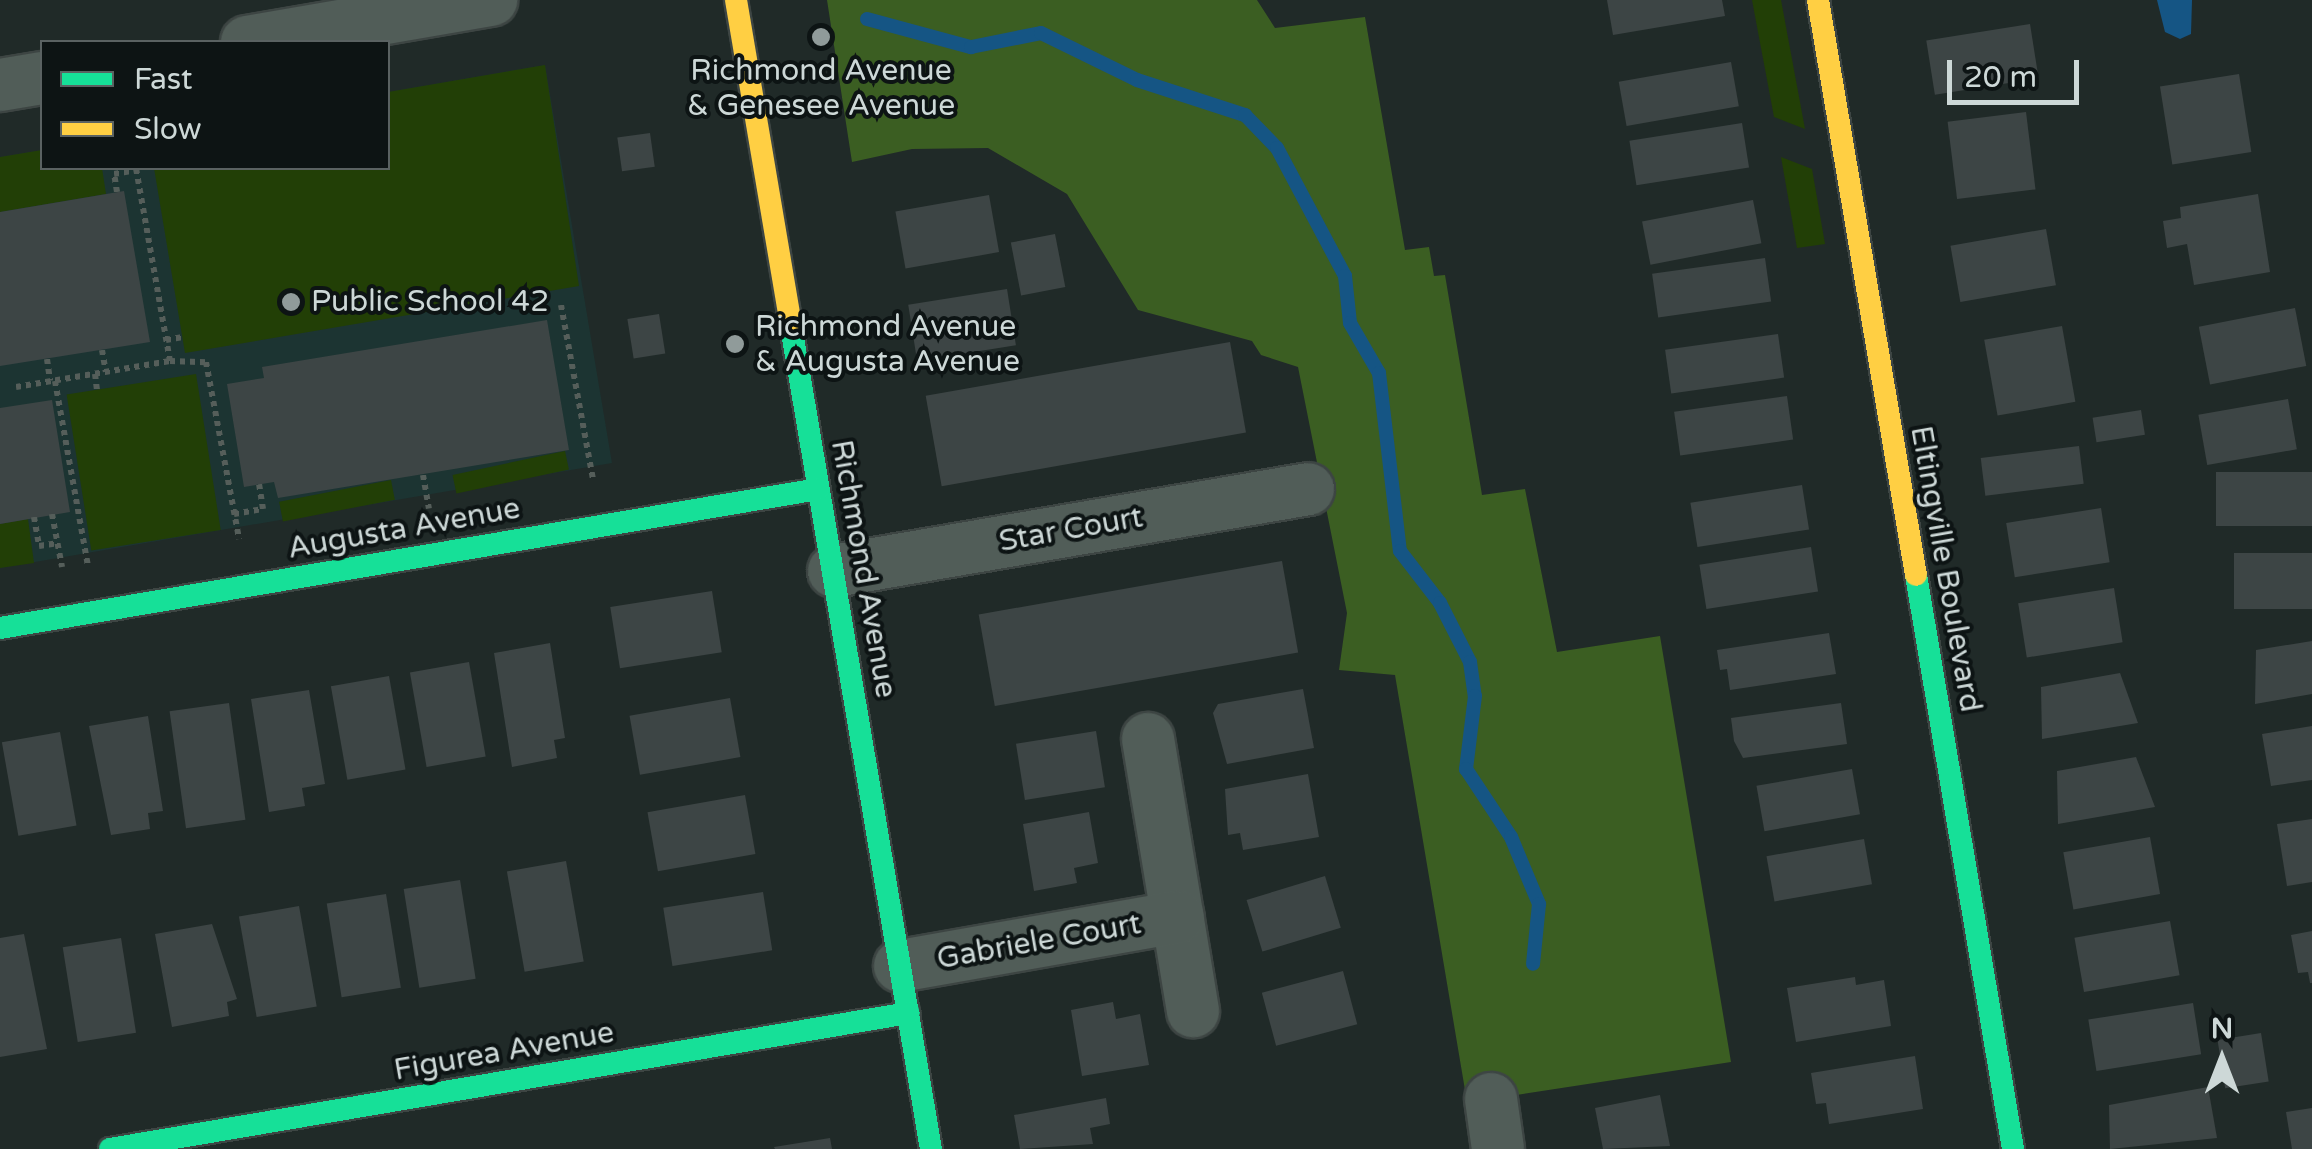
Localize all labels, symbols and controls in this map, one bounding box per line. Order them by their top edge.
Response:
marker: Richmond Avenue & Genesee Avenue [810,26,832,48]
legend [40,40,390,170]
scale bar [1952,40,2084,102]
place label: Richmond Avenue & Genesee Avenue [687,53,955,124]
text: 20 m [1964,59,2037,96]
text: Fast [134,61,193,98]
text: Slow [134,111,202,148]
place label: Public School 42 [311,284,549,320]
marker: Public School 42 [280,291,302,313]
place label: Richmond Avenue & Augusta Avenue [755,309,1020,380]
marker: Richmond Avenue & Augusta Avenue [724,333,746,355]
street label: Eltingville Boulevard [1902,423,1988,715]
street label: Richmond Avenue [823,437,903,701]
street label: Augusta Avenue [285,491,523,567]
street label: Star Court [996,500,1146,560]
street label: Gabriele Court [934,906,1144,978]
north arrow [2172,1009,2272,1109]
text: N [2211,1012,2233,1046]
street label: Figurea Avenue [391,1015,617,1089]

